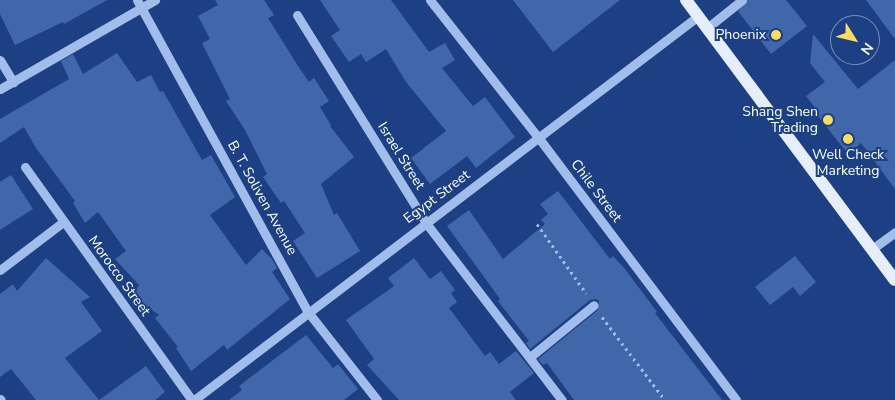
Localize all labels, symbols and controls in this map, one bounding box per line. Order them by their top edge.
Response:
north arrow [830,15,880,65]
place label: Phoenix [715,27,766,43]
marker: Phoenix [770,29,782,41]
text: N [856,39,878,58]
place label: Shang Shen Trading [742,104,818,136]
marker: Shang Shen Trading [822,114,834,126]
street label: Israel Street [374,119,428,193]
marker: Well Check Marketing [842,133,854,145]
street label: B. T. Soliven Avenue [224,138,300,258]
place label: Well Check Marketing [812,147,884,180]
street label: Chile Street [567,156,625,226]
street label: Egypt Street [401,167,473,227]
street label: Morocco Street [84,233,154,319]

